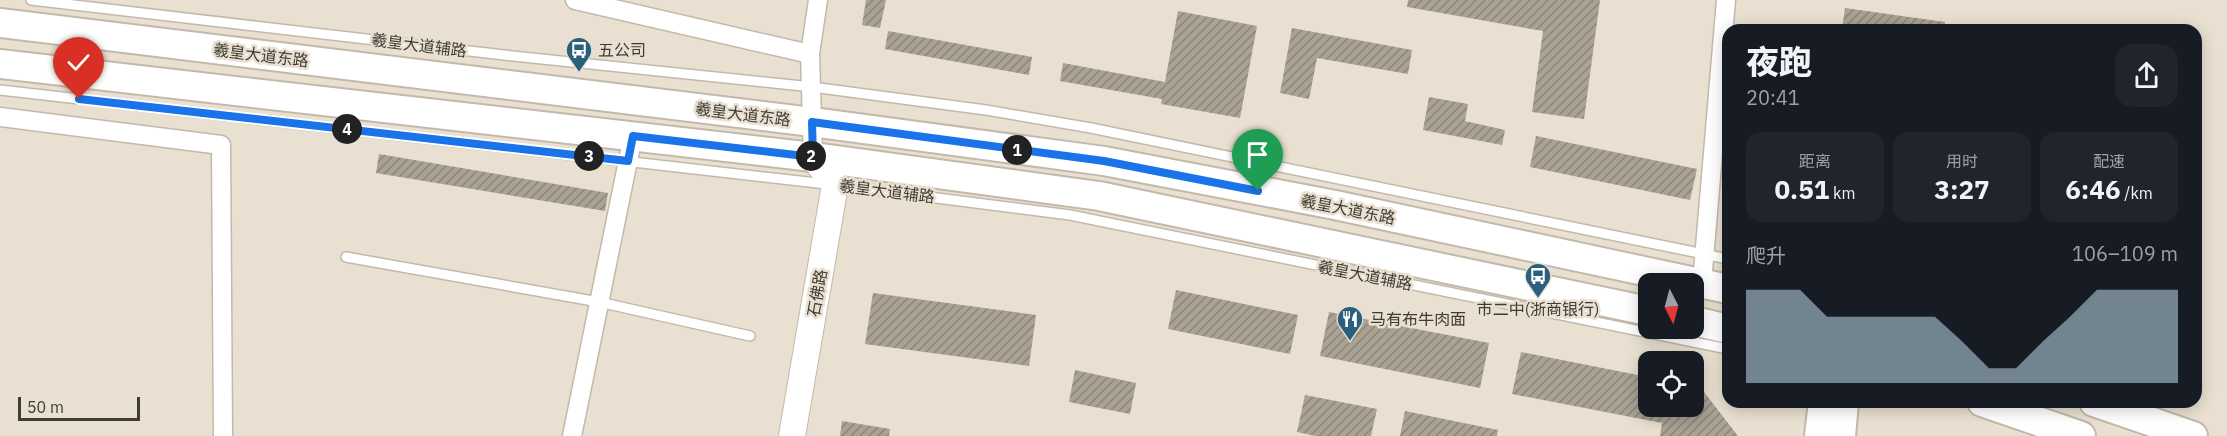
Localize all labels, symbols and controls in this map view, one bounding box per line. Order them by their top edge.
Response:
street label: 羲皇大道辅路 [370,29,468,61]
bus stop icon: 五公司 [564,35,594,73]
pin [53,37,104,99]
street label: 羲皇大道东路 [212,39,310,71]
place label: 五公司 [598,40,646,60]
text: 夜跑 [1746,40,1812,83]
button: share [2115,44,2178,107]
icon: check [62,46,95,79]
text: 20:41 [1746,84,1800,111]
street label: 羲皇大道东路 [694,98,792,130]
pin: 4 [332,114,362,144]
text: 4 [342,119,352,139]
pin [1232,129,1283,191]
pin: 1 [1002,135,1032,165]
icon: arrive [1241,138,1274,171]
text: 1 [1012,140,1022,160]
pin: 3 [574,141,604,171]
pin: 2 [796,141,826,171]
text: 3 [584,146,594,166]
text: 2 [806,146,816,166]
text: 距离 [1799,151,1831,171]
text: 用时 [1946,151,1978,171]
text: 配速 [2093,151,2125,171]
text: 0.51 [1774,172,1829,206]
text: 3:27 [1934,172,1990,206]
text: 6:46 [2065,172,2121,206]
street label: 羲皇大道辅路 [838,175,936,207]
text: km [1829,183,1856,203]
text: /km [2121,183,2153,203]
street label: 羲皇大道东路 [1299,190,1397,228]
text: 106–109 m [2072,240,2178,267]
text: 爬升 [1746,242,1786,269]
street label: 羲皇大道辅路 [1316,256,1414,294]
bus stop icon: 市二中(浙商银行) [1523,261,1553,299]
street label: 石佛路 [803,268,831,318]
north arrow [1638,273,1704,339]
map controls [1638,273,1704,417]
place label: 市二中(浙商银行) [1477,299,1599,319]
restaurant icon: 马有布牛肉面 [1335,304,1365,342]
place label: 马有布牛肉面 [1370,309,1466,329]
button: locate [1638,351,1704,417]
scale bar [18,394,140,422]
text: 50 m [27,397,64,417]

